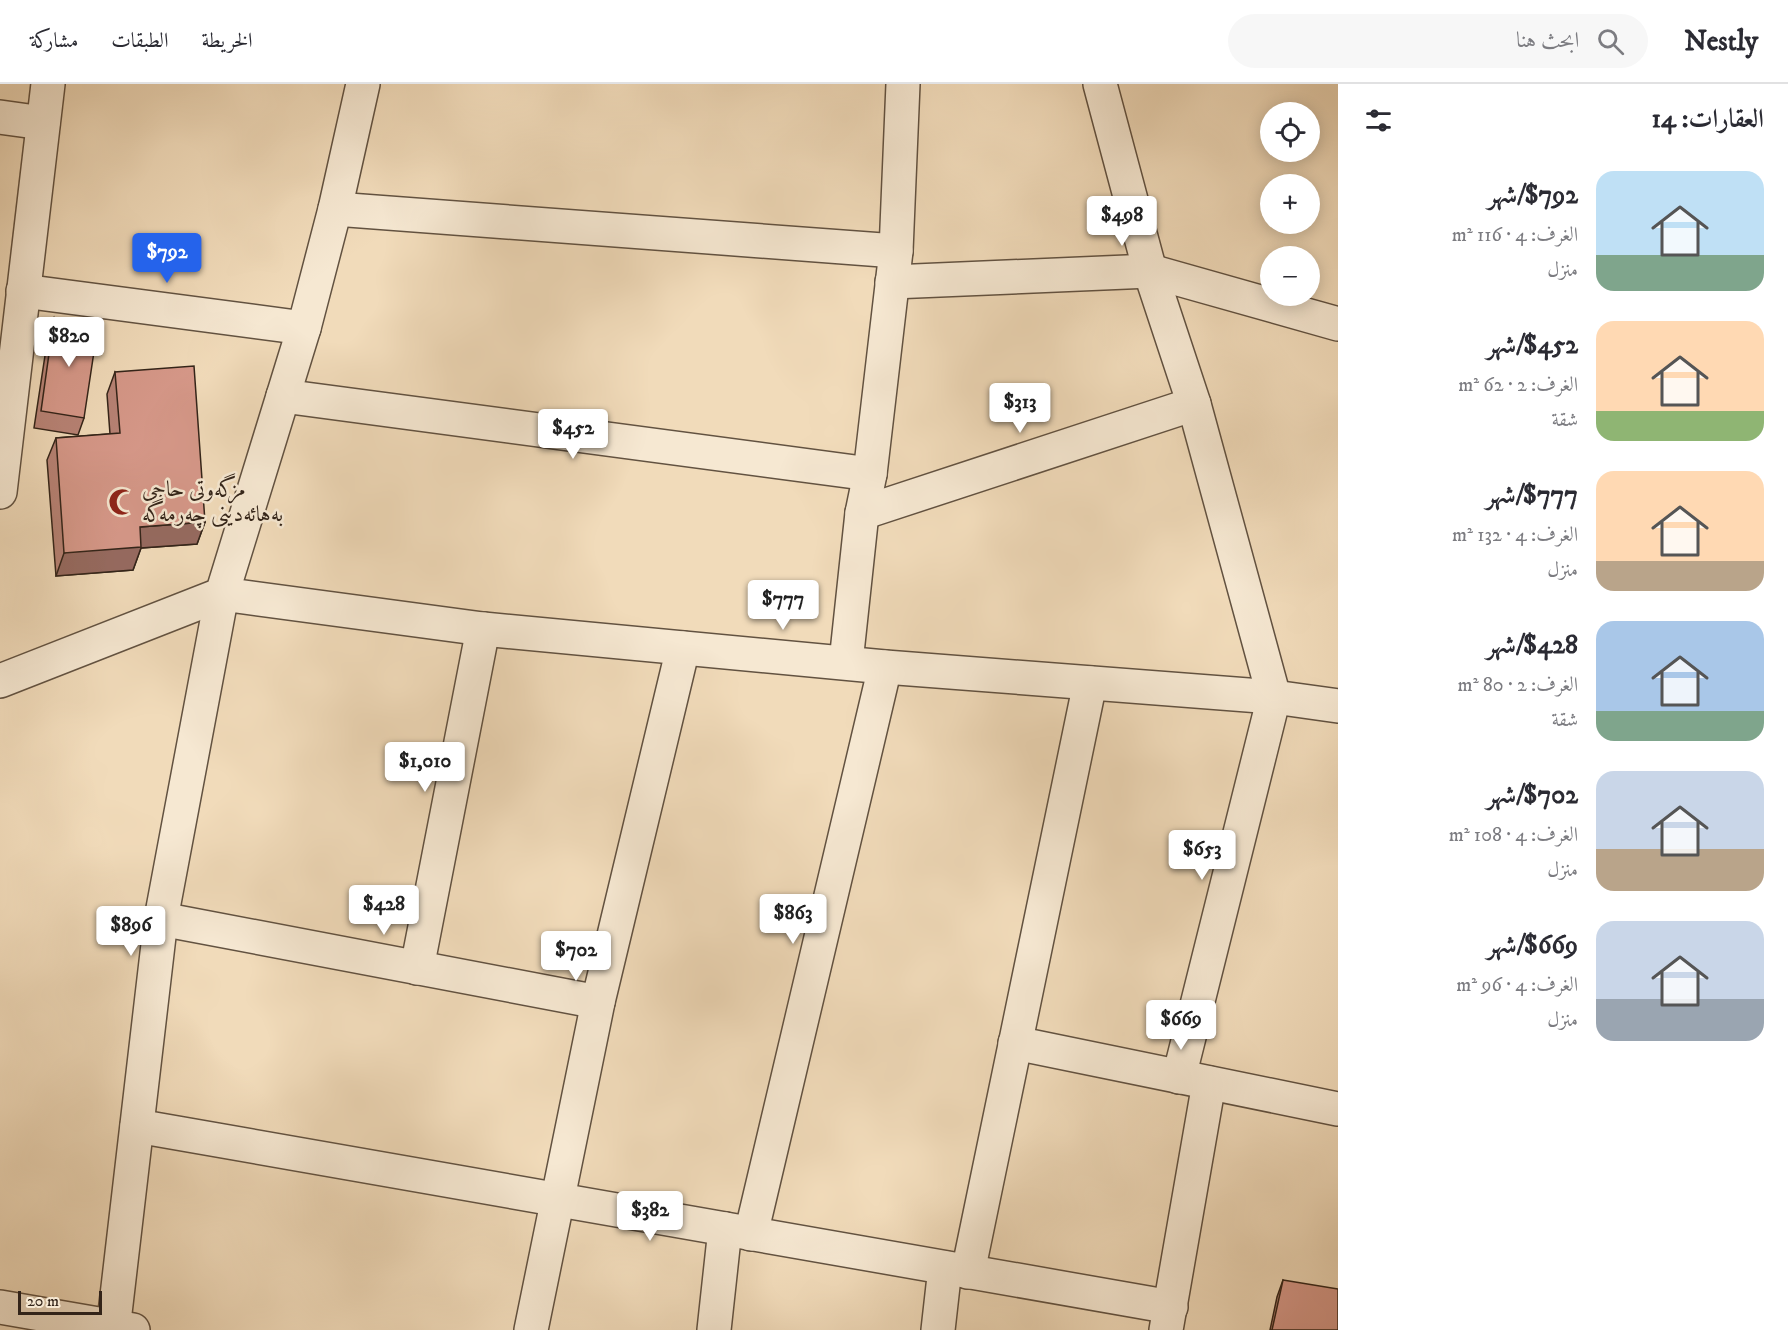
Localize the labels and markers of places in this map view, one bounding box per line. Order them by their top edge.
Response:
pin: $498 [1086,196,1158,247]
pin: $792 [131,233,203,284]
pin: $820 [33,317,105,368]
pin: $313 [984,383,1056,434]
pin: $452 [537,409,609,460]
place label: مزگەوتی حاجی بەهائەدینی چەرمەگە [142,473,283,529]
mosque icon: مزگەوتی حاجی بەهائەدینی چەرمەگە [107,487,137,517]
pin: $777 [747,580,819,631]
pin: $1,010 [376,742,474,793]
pin: $653 [1166,830,1238,881]
pin: $428 [348,885,420,936]
pin: $863 [757,894,829,945]
pin: $896 [95,906,167,957]
pin: $702 [540,931,612,982]
pin: $669 [1145,1000,1217,1051]
pin: $382 [614,1191,686,1242]

